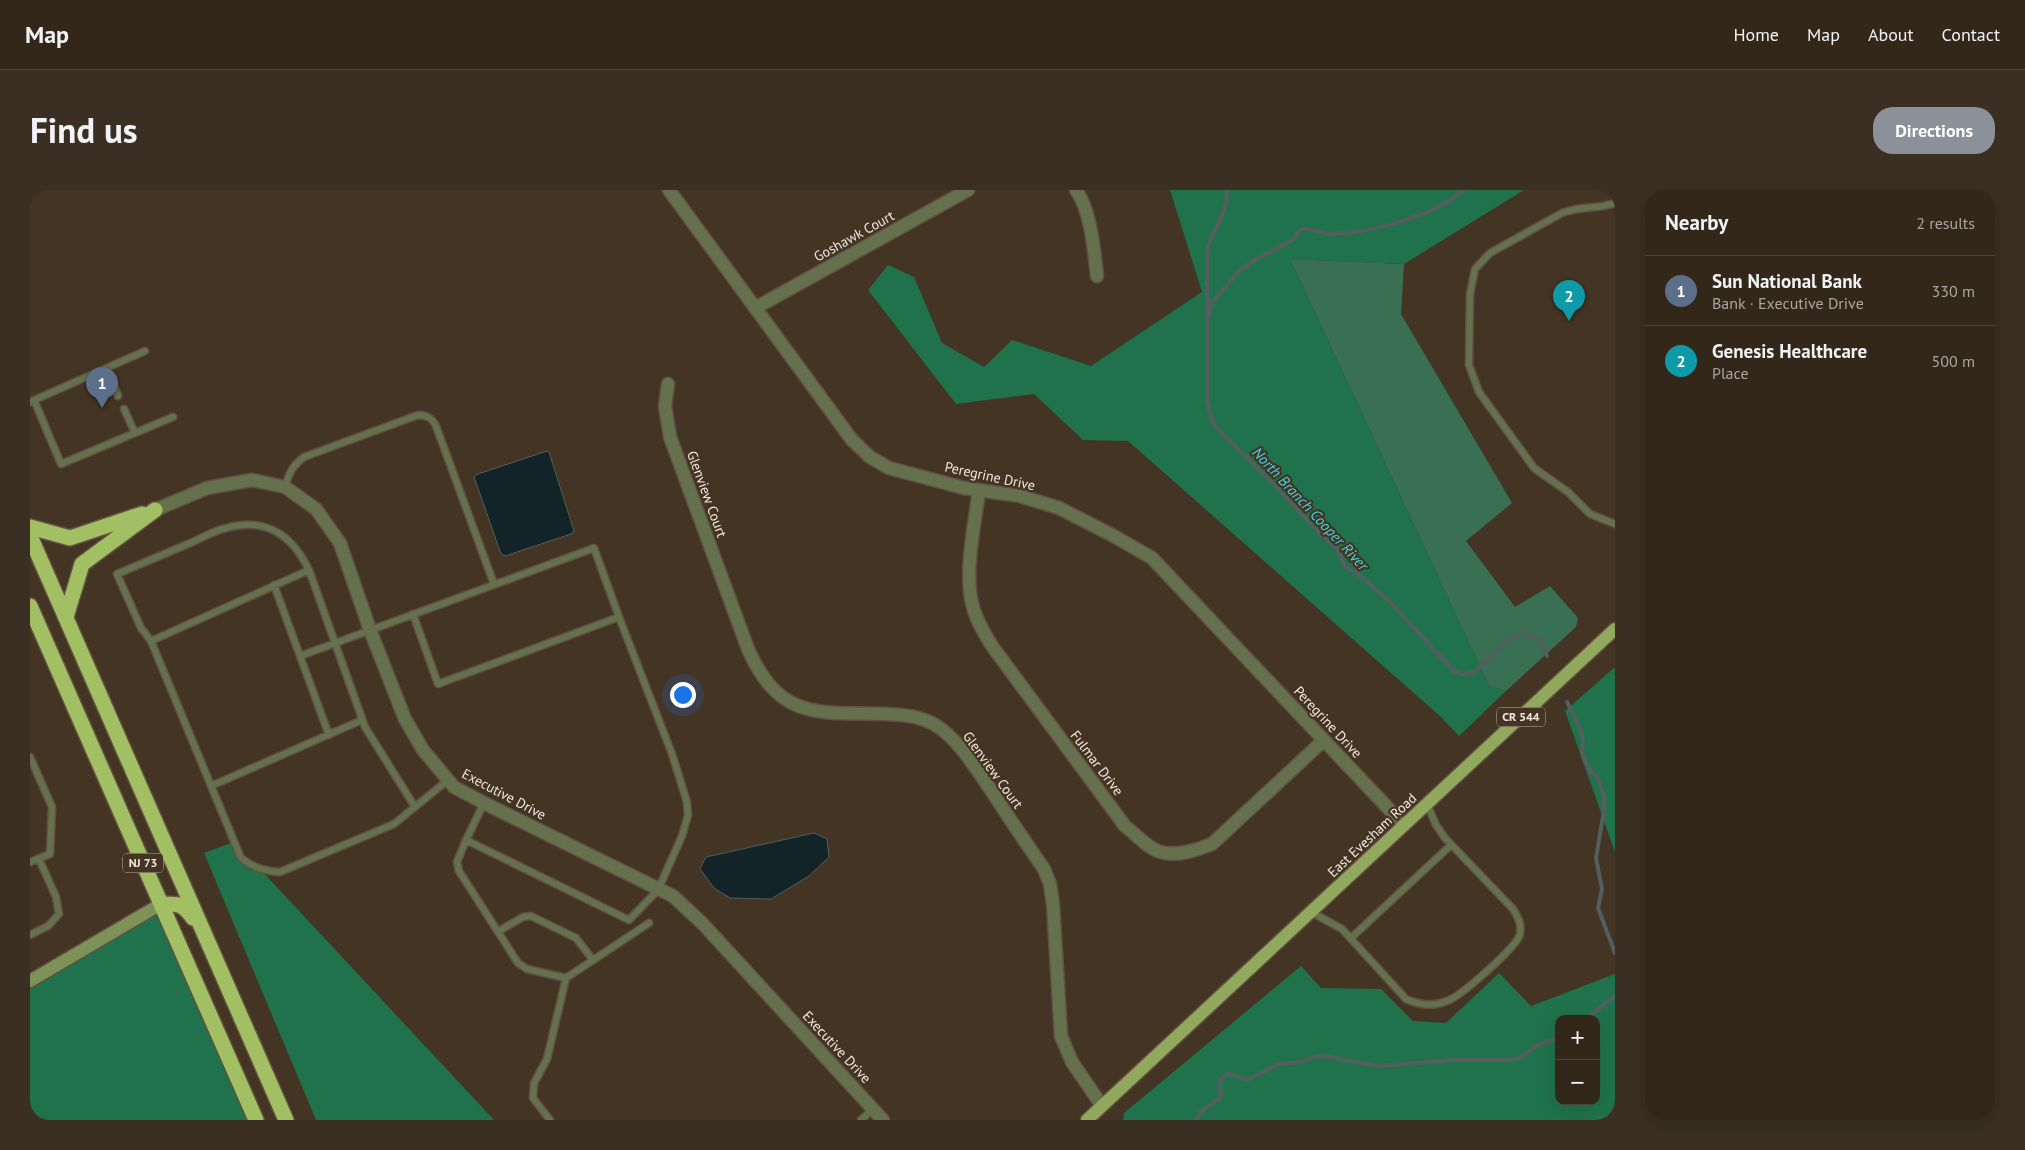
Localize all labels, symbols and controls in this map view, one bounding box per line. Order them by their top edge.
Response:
text: Map [25,19,69,50]
text: Home [1733,23,1779,46]
text: Map [1807,23,1840,46]
text: About [1868,23,1914,46]
text: Contact [1942,23,2000,46]
text: Find us [30,107,138,153]
button: Directions [1873,107,1995,154]
street label: Goshawk Court [811,206,898,266]
text: Nearby [1665,209,1728,236]
text: 2 results [1916,213,1975,233]
text: Sun National Bank [1712,269,1862,293]
pin: 2 [1553,280,1585,321]
text: 1 [1676,281,1686,301]
text: 330 m [1932,281,1975,301]
text: Bank · Executive Drive [1712,293,1864,313]
text: Genesis Healthcare [1712,339,1867,363]
text: 2 [1676,351,1686,371]
text: 500 m [1932,351,1975,371]
text: Place [1712,363,1749,383]
pin: 1 [86,367,118,408]
water label: North Branch Cooper River [1248,443,1373,575]
street label: Glenview Court [683,448,731,540]
street label: Peregrine Drive [943,458,1037,494]
your location [670,682,696,708]
street label: Peregrine Drive [1290,682,1366,762]
road number: CR 544 [1497,708,1545,726]
street label: Fulmar Drive [1067,727,1127,799]
street label: Glenview Court [959,728,1027,812]
street label: Executive Drive [459,764,549,824]
street label: East Evesham Road [1324,789,1420,881]
road number: NJ 73 [123,854,163,872]
street label: Executive Drive [799,1007,875,1087]
map controls [1555,1015,1600,1105]
button: + [1555,1015,1600,1060]
button: − [1555,1060,1600,1105]

